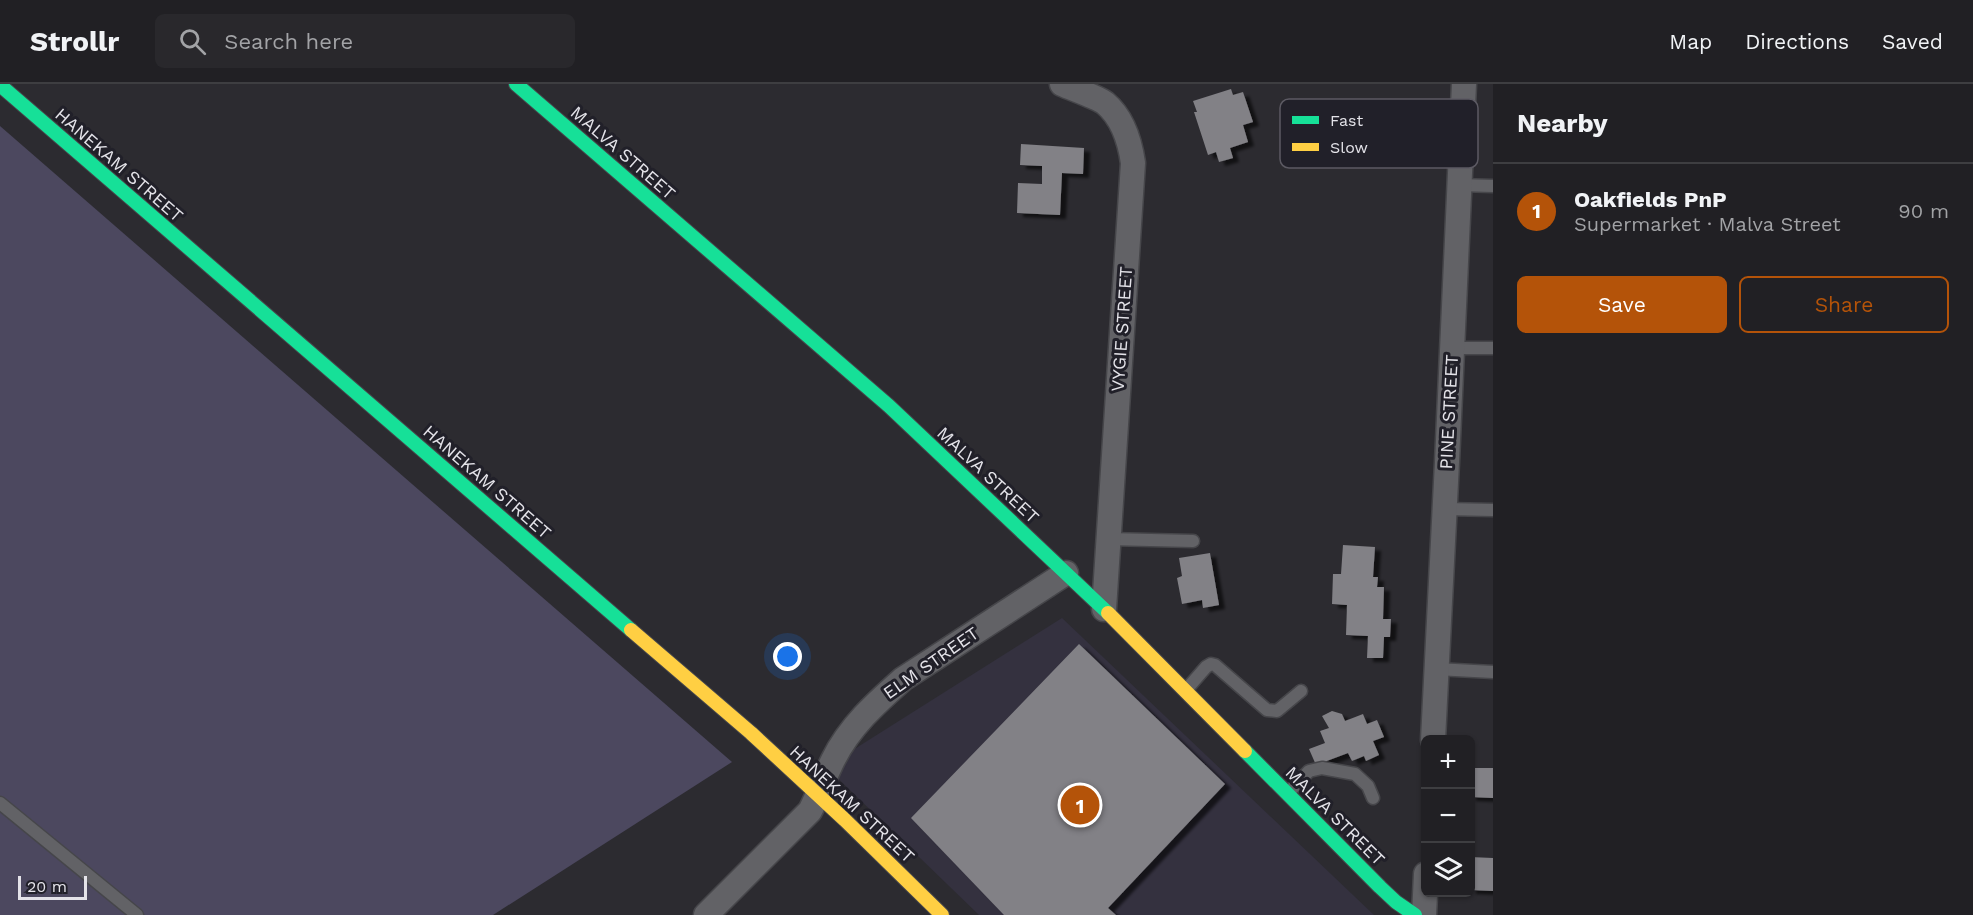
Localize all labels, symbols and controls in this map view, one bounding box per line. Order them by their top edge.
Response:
search box [155,14,575,68]
text: Strollr [30,25,119,58]
icon: search [176,25,209,58]
text: Search here [224,29,353,54]
text: Map [1669,29,1712,54]
text: Directions [1745,29,1849,54]
text: Saved [1882,29,1943,54]
legend [1280,99,1478,168]
street label: MALVA STREET [567,101,680,204]
street label: HANEKAM STREET [51,103,188,226]
text: Nearby [1517,108,1608,138]
text: Fast [1330,111,1363,130]
text: Slow [1330,138,1368,157]
text: Oakfields PnP [1574,187,1727,212]
text: 1 [1532,199,1541,223]
text: 90 m [1898,199,1949,223]
text: Supermarket · Malva Street [1574,212,1841,236]
street label: VYGIE STREET [1107,266,1136,392]
button: Save [1517,276,1727,333]
button: Share [1739,276,1949,333]
street label: PINE STREET [1435,354,1462,470]
street label: HANEKAM STREET [419,420,556,543]
street label: MALVA STREET [933,422,1044,527]
street label: ELM STREET [879,622,982,703]
your location [773,642,802,671]
map controls [1421,735,1475,897]
button: + [1421,735,1475,789]
street label: HANEKAM STREET [786,740,919,867]
street label: MALVA STREET [1281,762,1389,870]
pin: 1 [1060,782,1100,828]
button: − [1421,789,1475,843]
button: layers [1421,843,1475,897]
scale bar [18,873,87,900]
text: 20 m [27,877,67,896]

